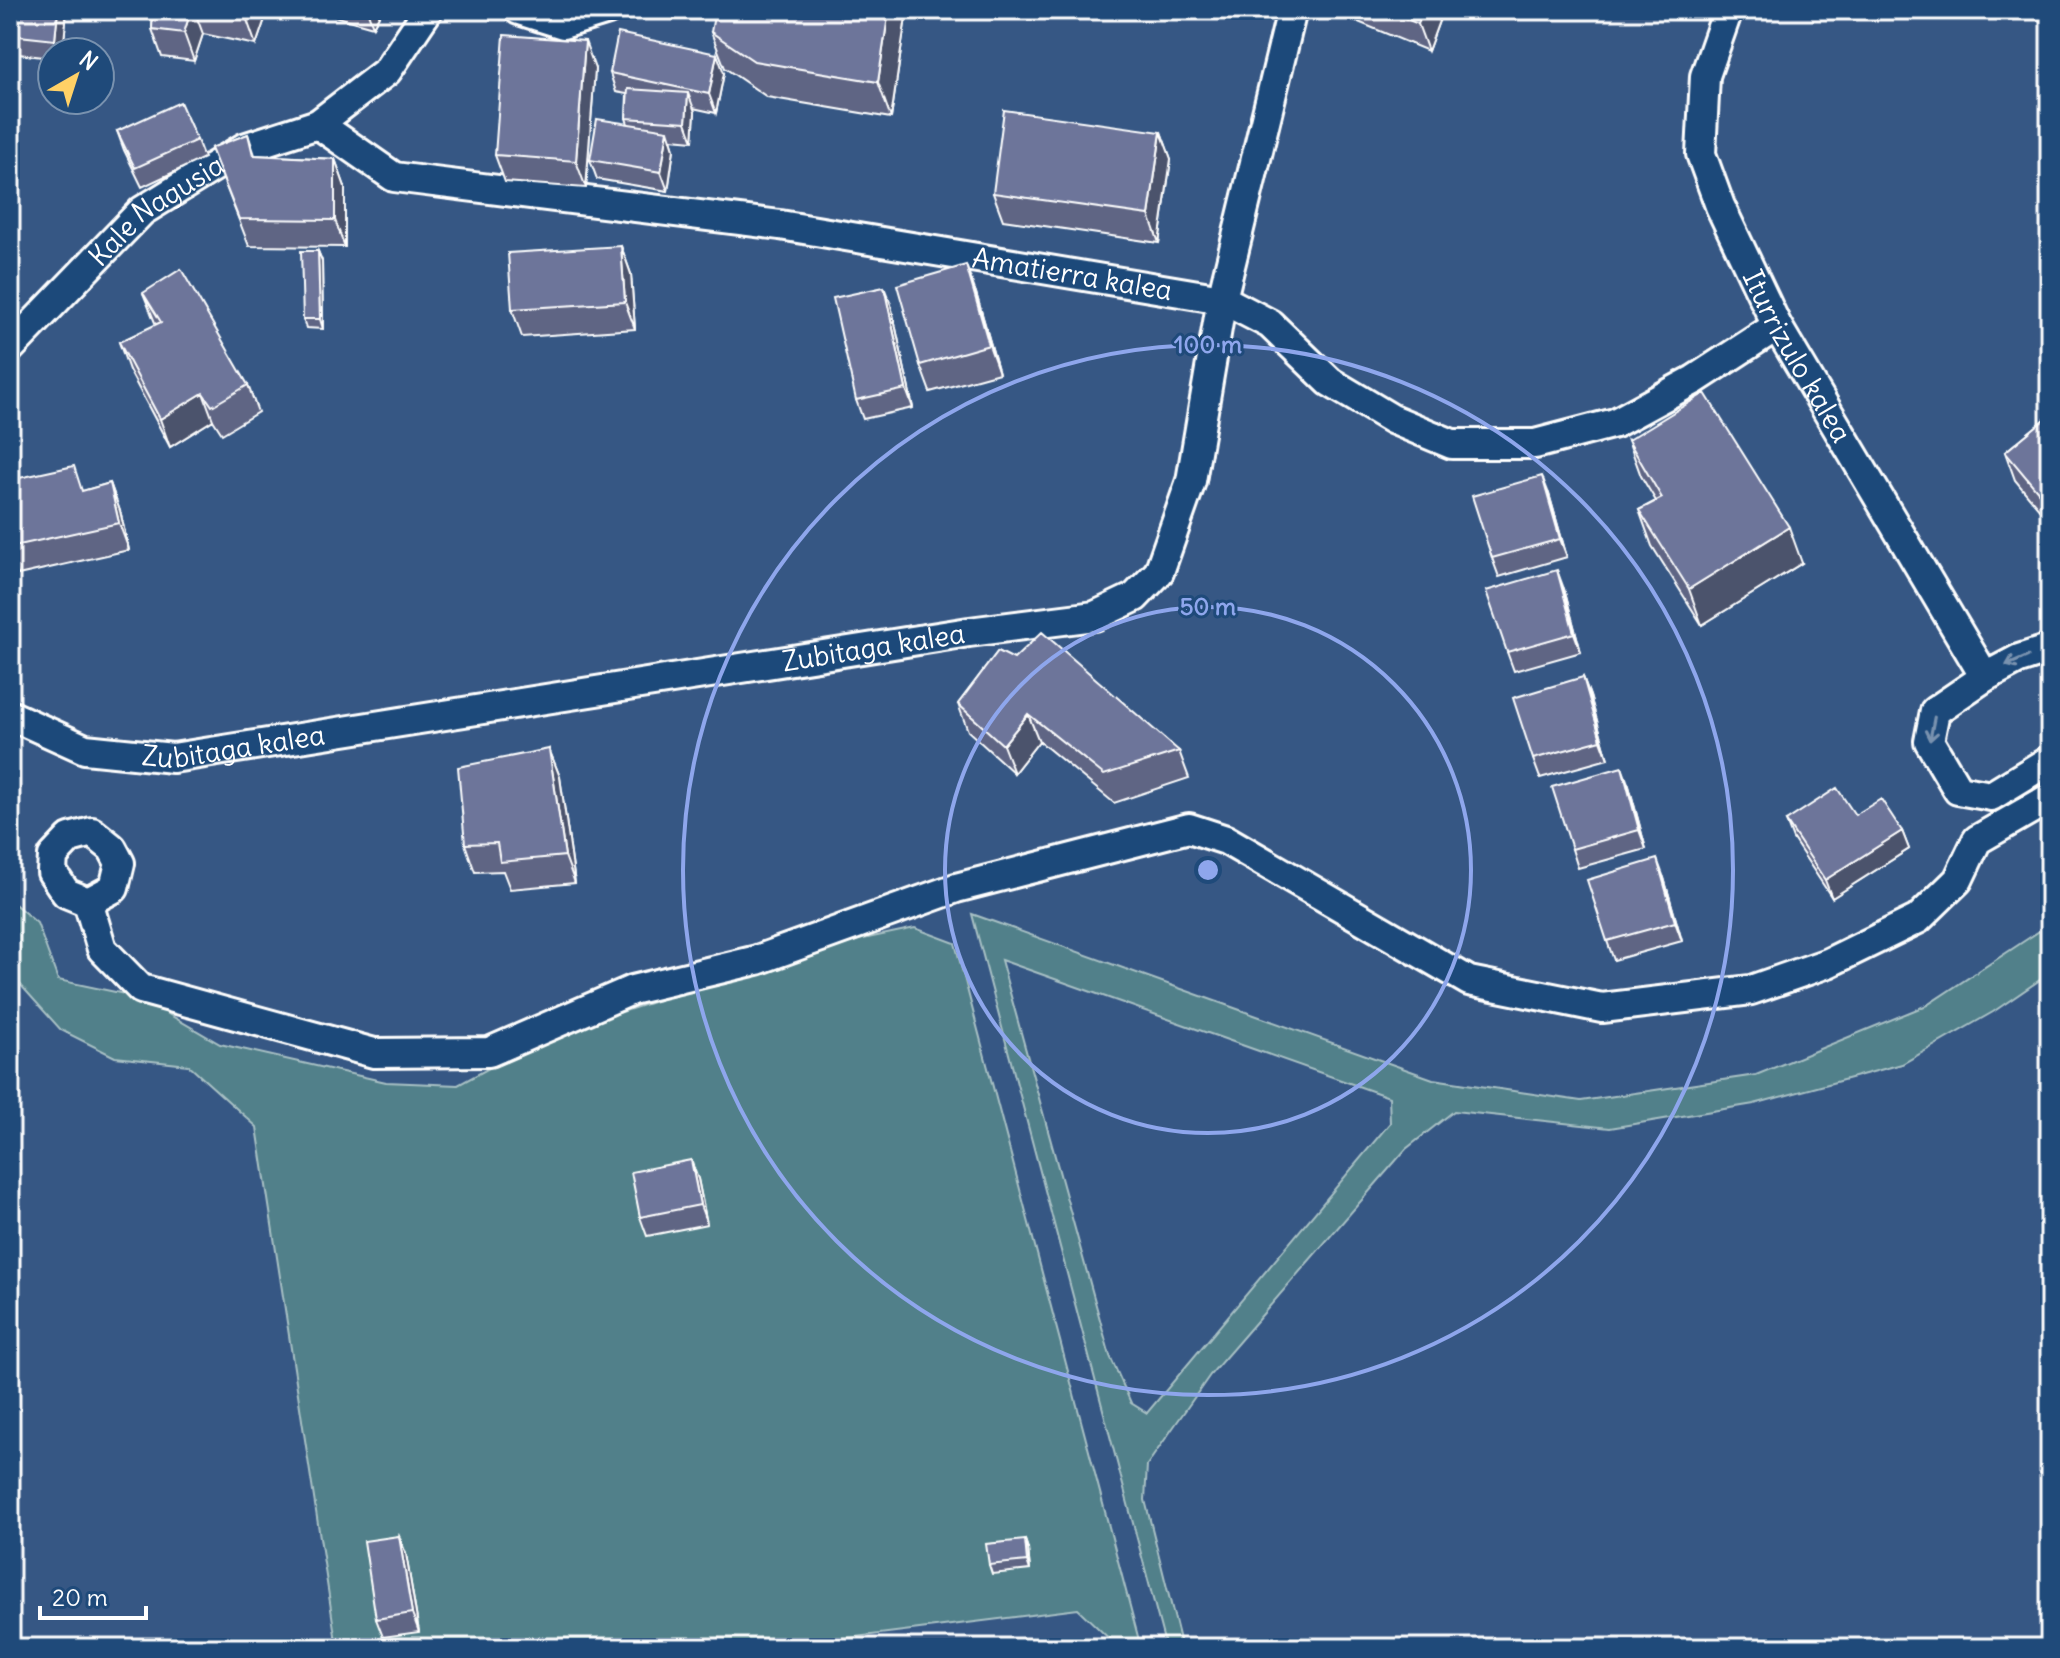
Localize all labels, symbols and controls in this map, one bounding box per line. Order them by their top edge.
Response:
north arrow [36,36,116,116]
text: N [74,45,103,76]
street label: Kale Nagusia [81,147,231,274]
street label: Amatierra kalea [970,240,1175,308]
street label: Iturrizulo kalea [1735,264,1860,449]
text: 100 m [1174,329,1242,359]
text: 50 m [1180,591,1236,621]
street label: Zubitaga kalea [780,615,967,679]
one-way arrow [2005,655,2030,670]
one-way arrow [1924,715,1939,741]
street label: Zubitaga kalea [140,716,327,776]
centre of rings [1194,856,1222,884]
scale bar [40,1570,146,1620]
text: 20 m [52,1582,108,1612]

